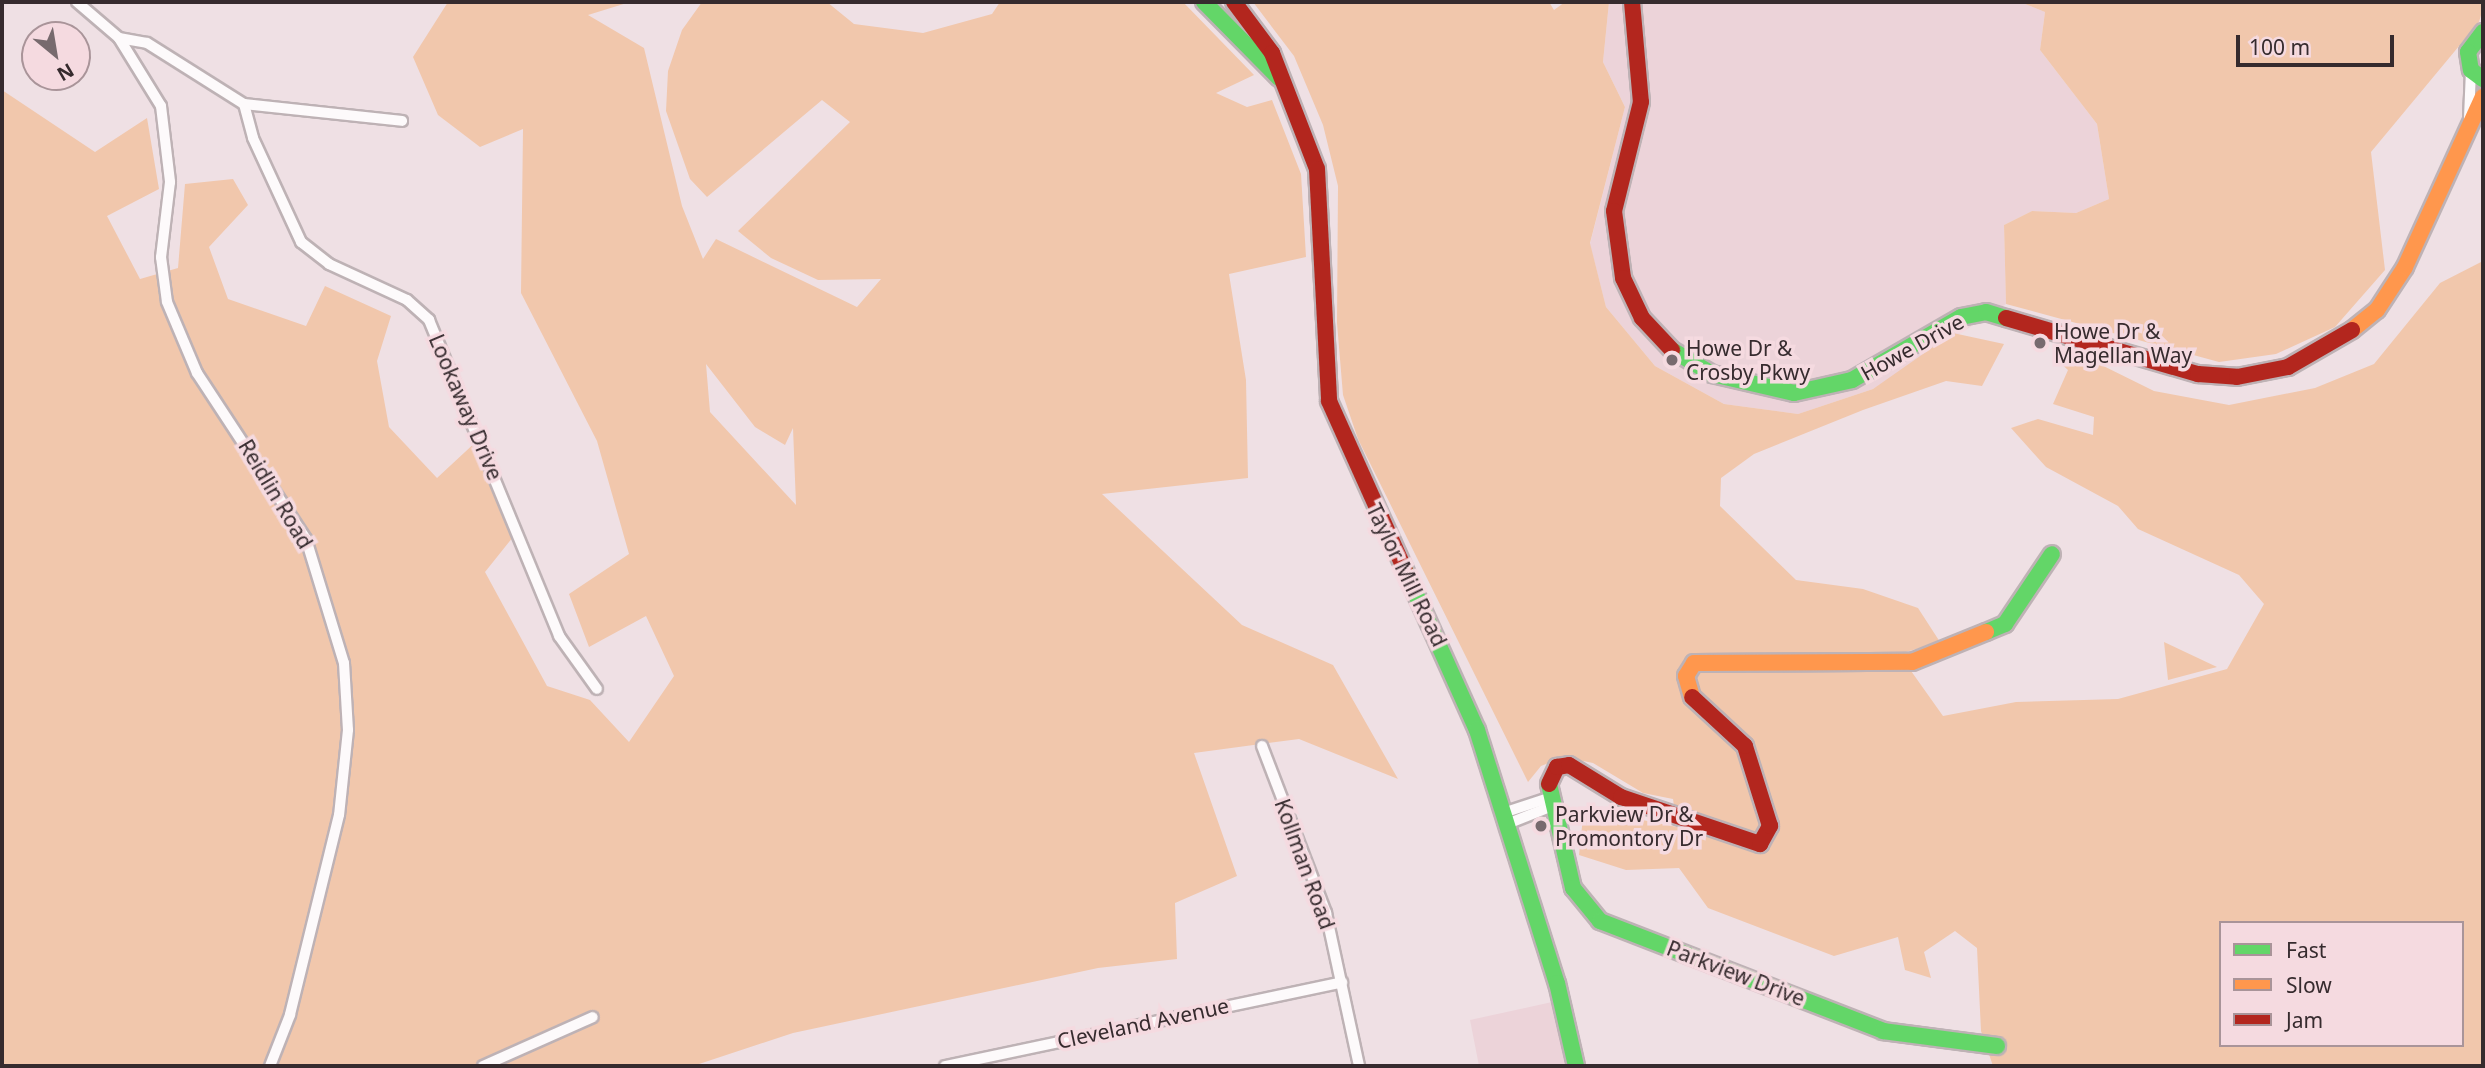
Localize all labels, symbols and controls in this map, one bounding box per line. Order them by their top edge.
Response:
north arrow [21,21,91,91]
scale bar [2240,21,2398,65]
text: 100 m [2249,33,2310,61]
text: N [52,57,79,88]
street label: Howe Drive [1856,308,1968,386]
place label: Howe Dr & Magellan Way [2054,318,2192,368]
street label: Lookaway Drive [424,330,508,484]
place label: Howe Dr & Crosby Pkwy [1686,335,1810,385]
marker: Howe Dr & Magellan Way [2032,335,2048,351]
marker: Howe Dr & Crosby Pkwy [1664,352,1680,368]
street label: Reidlin Road [234,435,318,553]
street label: Taylor Mill Road [1361,499,1453,651]
street label: Kollman Road [1270,795,1340,933]
place label: Parkview Dr & Promontory Dr [1555,801,1703,851]
marker: Parkview Dr & Promontory Dr [1533,818,1549,834]
legend [2219,921,2464,1047]
street label: Parkview Drive [1663,935,1809,1011]
text: Fast [2286,936,2326,964]
text: Slow [2286,971,2332,999]
street label: Cleveland Avenue [1055,992,1231,1054]
text: Jam [2286,1006,2323,1034]

